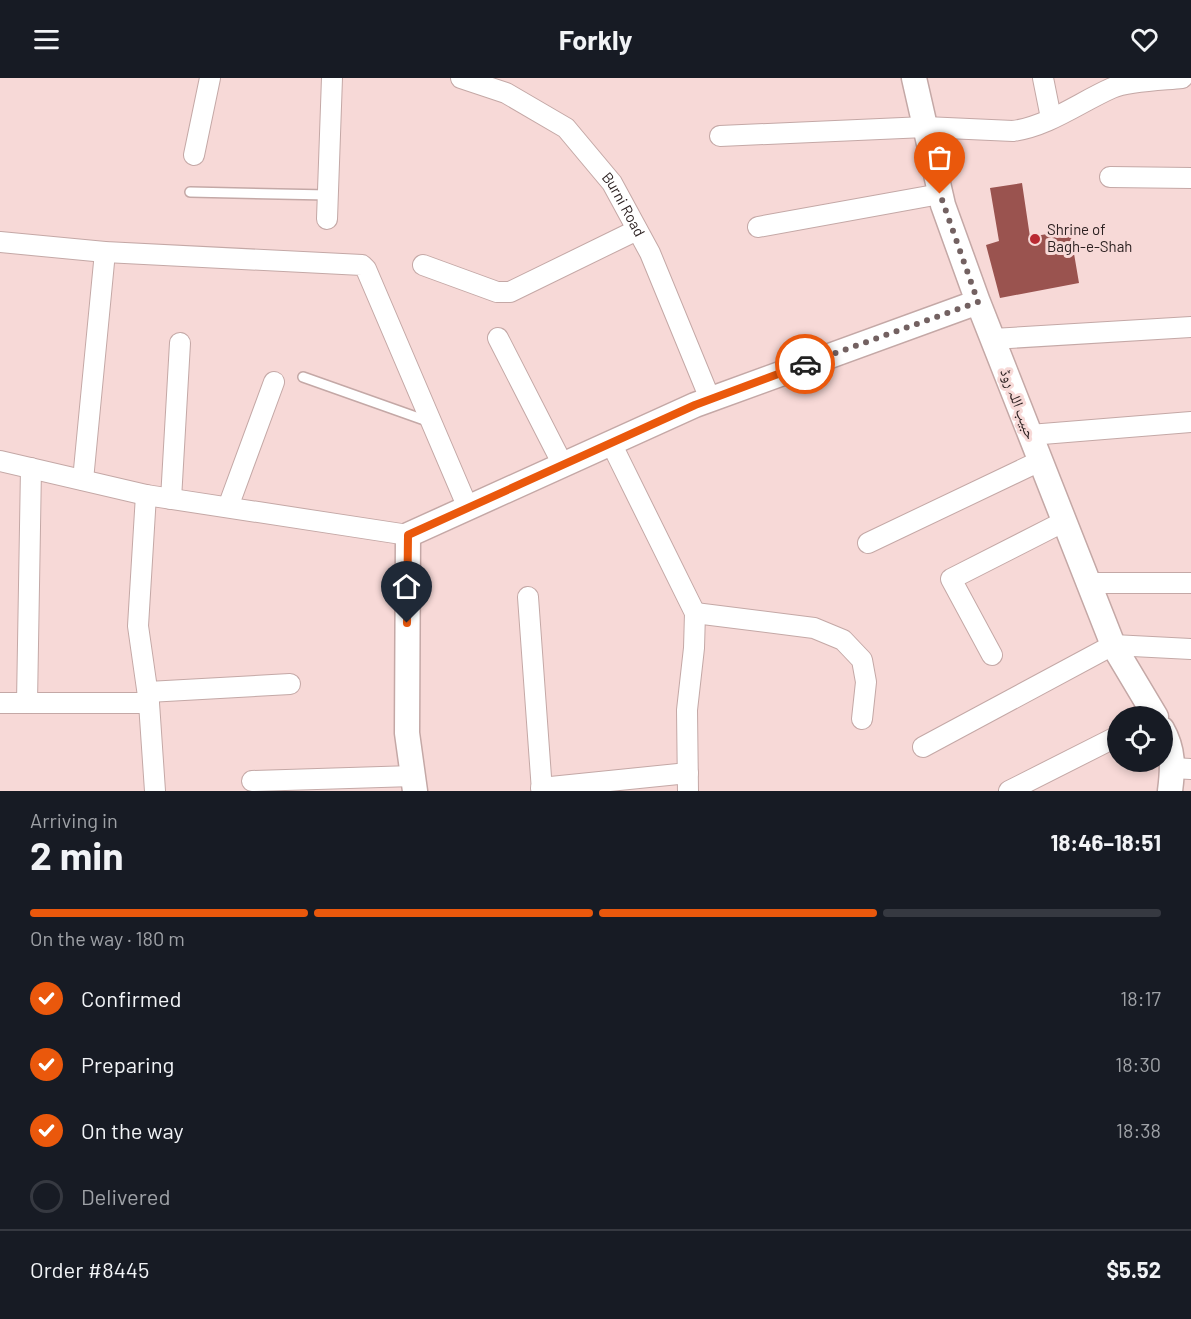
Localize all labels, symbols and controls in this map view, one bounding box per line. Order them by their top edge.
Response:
icon: menu [30,23,63,56]
text: Forkly [559,23,632,55]
icon: heart [1128,23,1161,56]
pin [914,132,965,194]
icon: bag [923,141,956,174]
street label: Burni Road [599,168,649,239]
place label: Shrine of Bagh-e-Shah [1047,220,1132,255]
marker: Shrine of Bagh-e-Shah [1028,232,1042,246]
courier [775,334,835,394]
icon: car [789,348,822,381]
street label: حبیب اللہ روڈ [996,366,1041,442]
pin [381,561,432,623]
icon: home [390,570,423,603]
map controls [1107,706,1173,772]
button: locate [1107,706,1173,772]
text: Arriving in [30,808,118,832]
text: 18:46–18:51 [1051,829,1161,855]
text: 2 min [30,831,123,878]
text: On the way · 180 m [30,926,185,950]
icon: check [30,982,63,1015]
text: Confirmed [81,985,181,1011]
text: 18:17 [1120,986,1161,1010]
icon: check [30,1048,63,1081]
text: Preparing [81,1051,174,1077]
text: 18:30 [1115,1052,1161,1076]
icon: check [30,1114,63,1147]
text: On the way [81,1117,184,1143]
text: 18:38 [1116,1118,1161,1142]
text: Delivered [81,1183,170,1209]
text: Order #8445 [30,1256,149,1282]
text: $5.52 [1106,1256,1161,1282]

